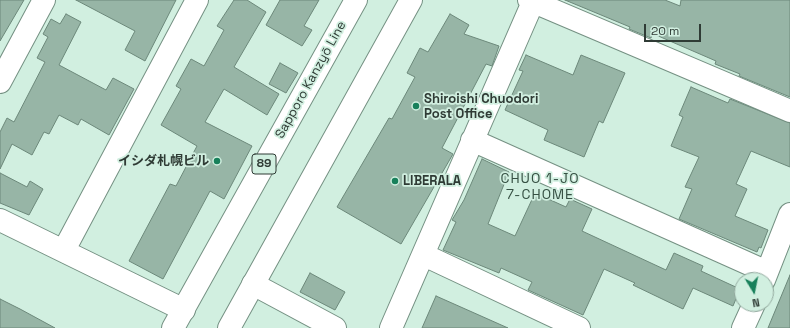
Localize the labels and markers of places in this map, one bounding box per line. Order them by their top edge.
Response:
place label: Shiroishi Chuodori Post Office [424,91,538,122]
marker: Shiroishi Chuodori Post Office [411,101,421,111]
place label: イシダ札幌ビル [118,153,209,169]
marker: イシダ札幌ビル [212,156,222,166]
place label: LIBERALA [403,173,461,189]
marker: LIBERALA [390,176,400,186]

